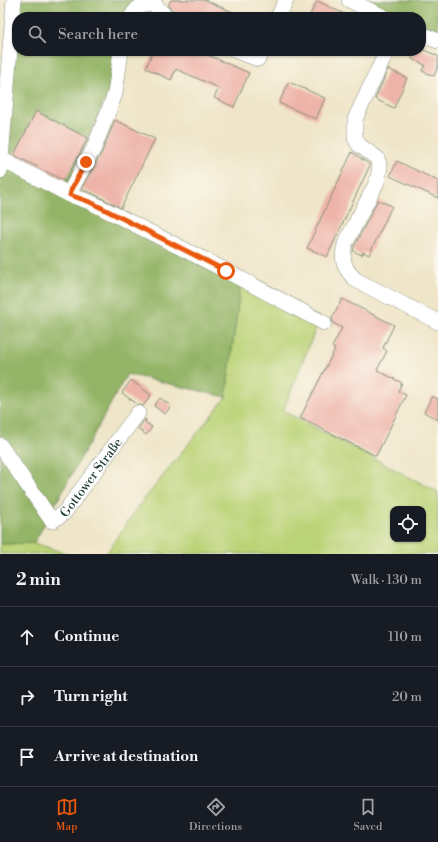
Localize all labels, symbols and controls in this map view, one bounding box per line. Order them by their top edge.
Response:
search box [12,12,426,56]
icon: search [26,23,48,45]
text: Search here [58,25,138,44]
route end [77,153,95,171]
route start [217,262,235,280]
street label: Gottower Straße [57,435,126,521]
map controls [390,506,426,542]
button: locate [390,506,426,542]
text: 2 min [16,569,61,591]
text: Walk · 130 m [351,572,422,588]
icon: ahead [16,626,38,648]
text: Continue [54,627,119,646]
text: 110 m [388,629,422,645]
icon: right [16,686,38,708]
text: Turn right [54,687,128,706]
text: 20 m [392,689,422,705]
icon: arrive [16,746,38,768]
text: Arrive at destination [54,747,198,766]
tab: Map [56,796,78,834]
tab: Directions [189,796,242,834]
tab: Saved [353,796,382,834]

